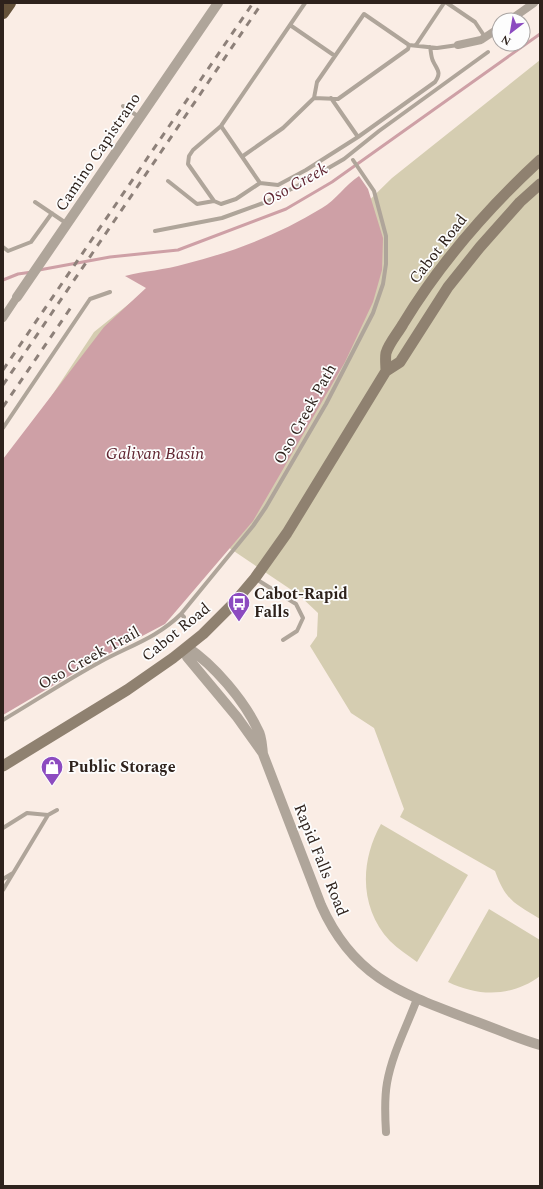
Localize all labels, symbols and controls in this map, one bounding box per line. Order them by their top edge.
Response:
north arrow [491,12,531,52]
text: N [498,31,514,50]
street label: Camino Capistrano [49,88,147,216]
water label: Oso Creek [257,156,333,214]
street label: Cabot Road [403,209,473,289]
street label: Oso Creek Path [267,359,343,469]
water label: Galivan Basin [106,441,204,467]
place label: Cabot-Rapid Falls [254,582,348,624]
bus stop icon: Cabot-Rapid Falls [226,590,252,623]
street label: Cabot Road [136,597,216,667]
street label: Oso Creek Trail [34,620,144,696]
shop icon: Public Storage [39,754,65,787]
place label: Public Storage [68,755,176,779]
street label: Rapid Falls Road [288,800,354,920]

